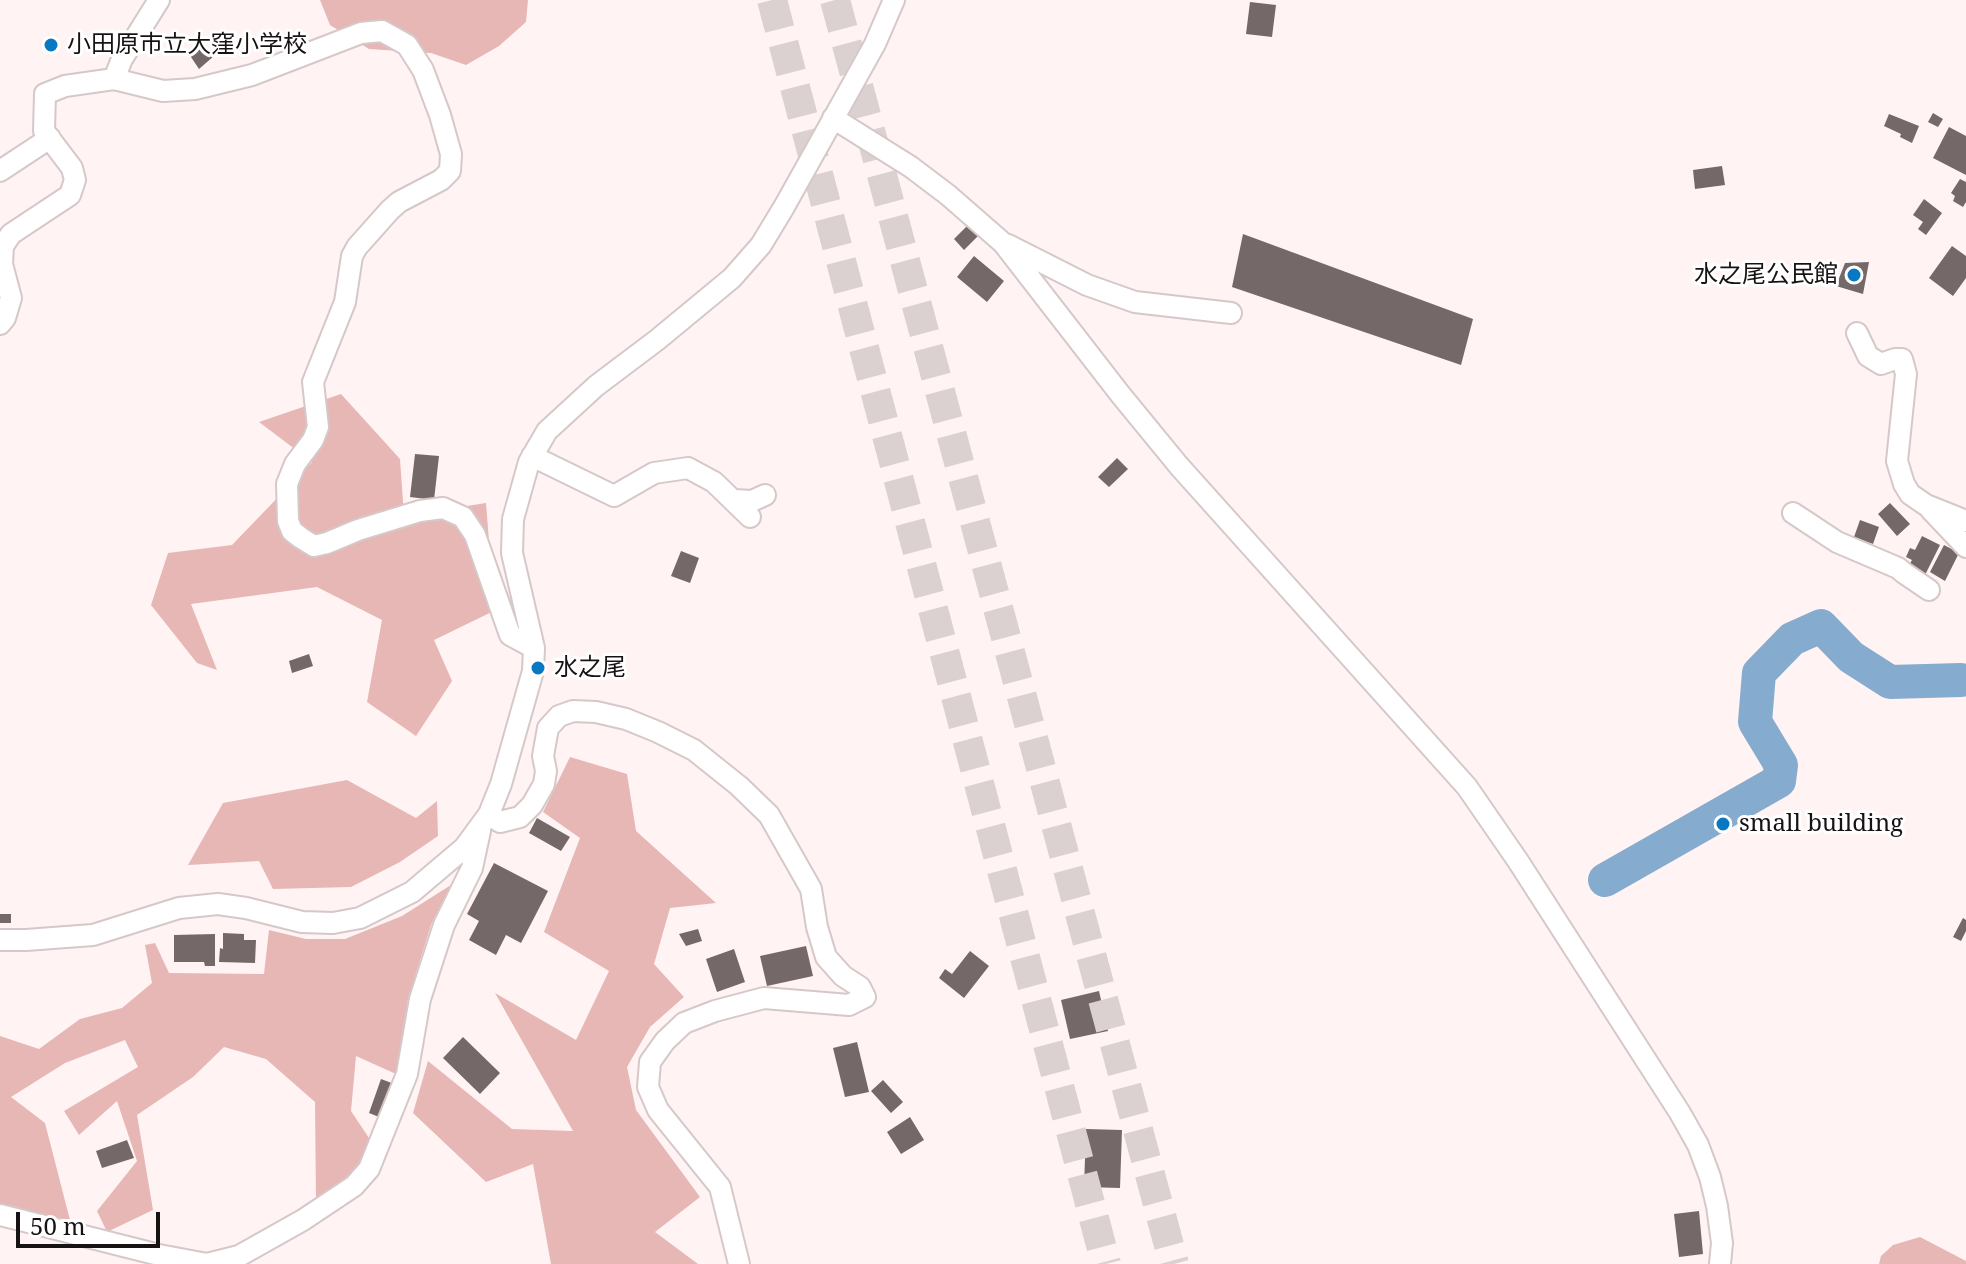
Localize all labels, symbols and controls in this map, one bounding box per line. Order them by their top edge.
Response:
place label: 小田原市立大窪小学校 [67,31,307,59]
marker: 小田原市立大窪小学校 [42,36,60,54]
place label: 水之尾公民館 [1694,261,1838,289]
marker: 水之尾公民館 [1845,266,1863,284]
place label: 水之尾 [554,654,626,682]
marker: 水之尾 [529,659,547,677]
place label: small building [1739,810,1903,838]
marker: small building [1714,815,1732,833]
scale bar [20,1196,164,1246]
text: 50 m [30,1209,86,1242]

